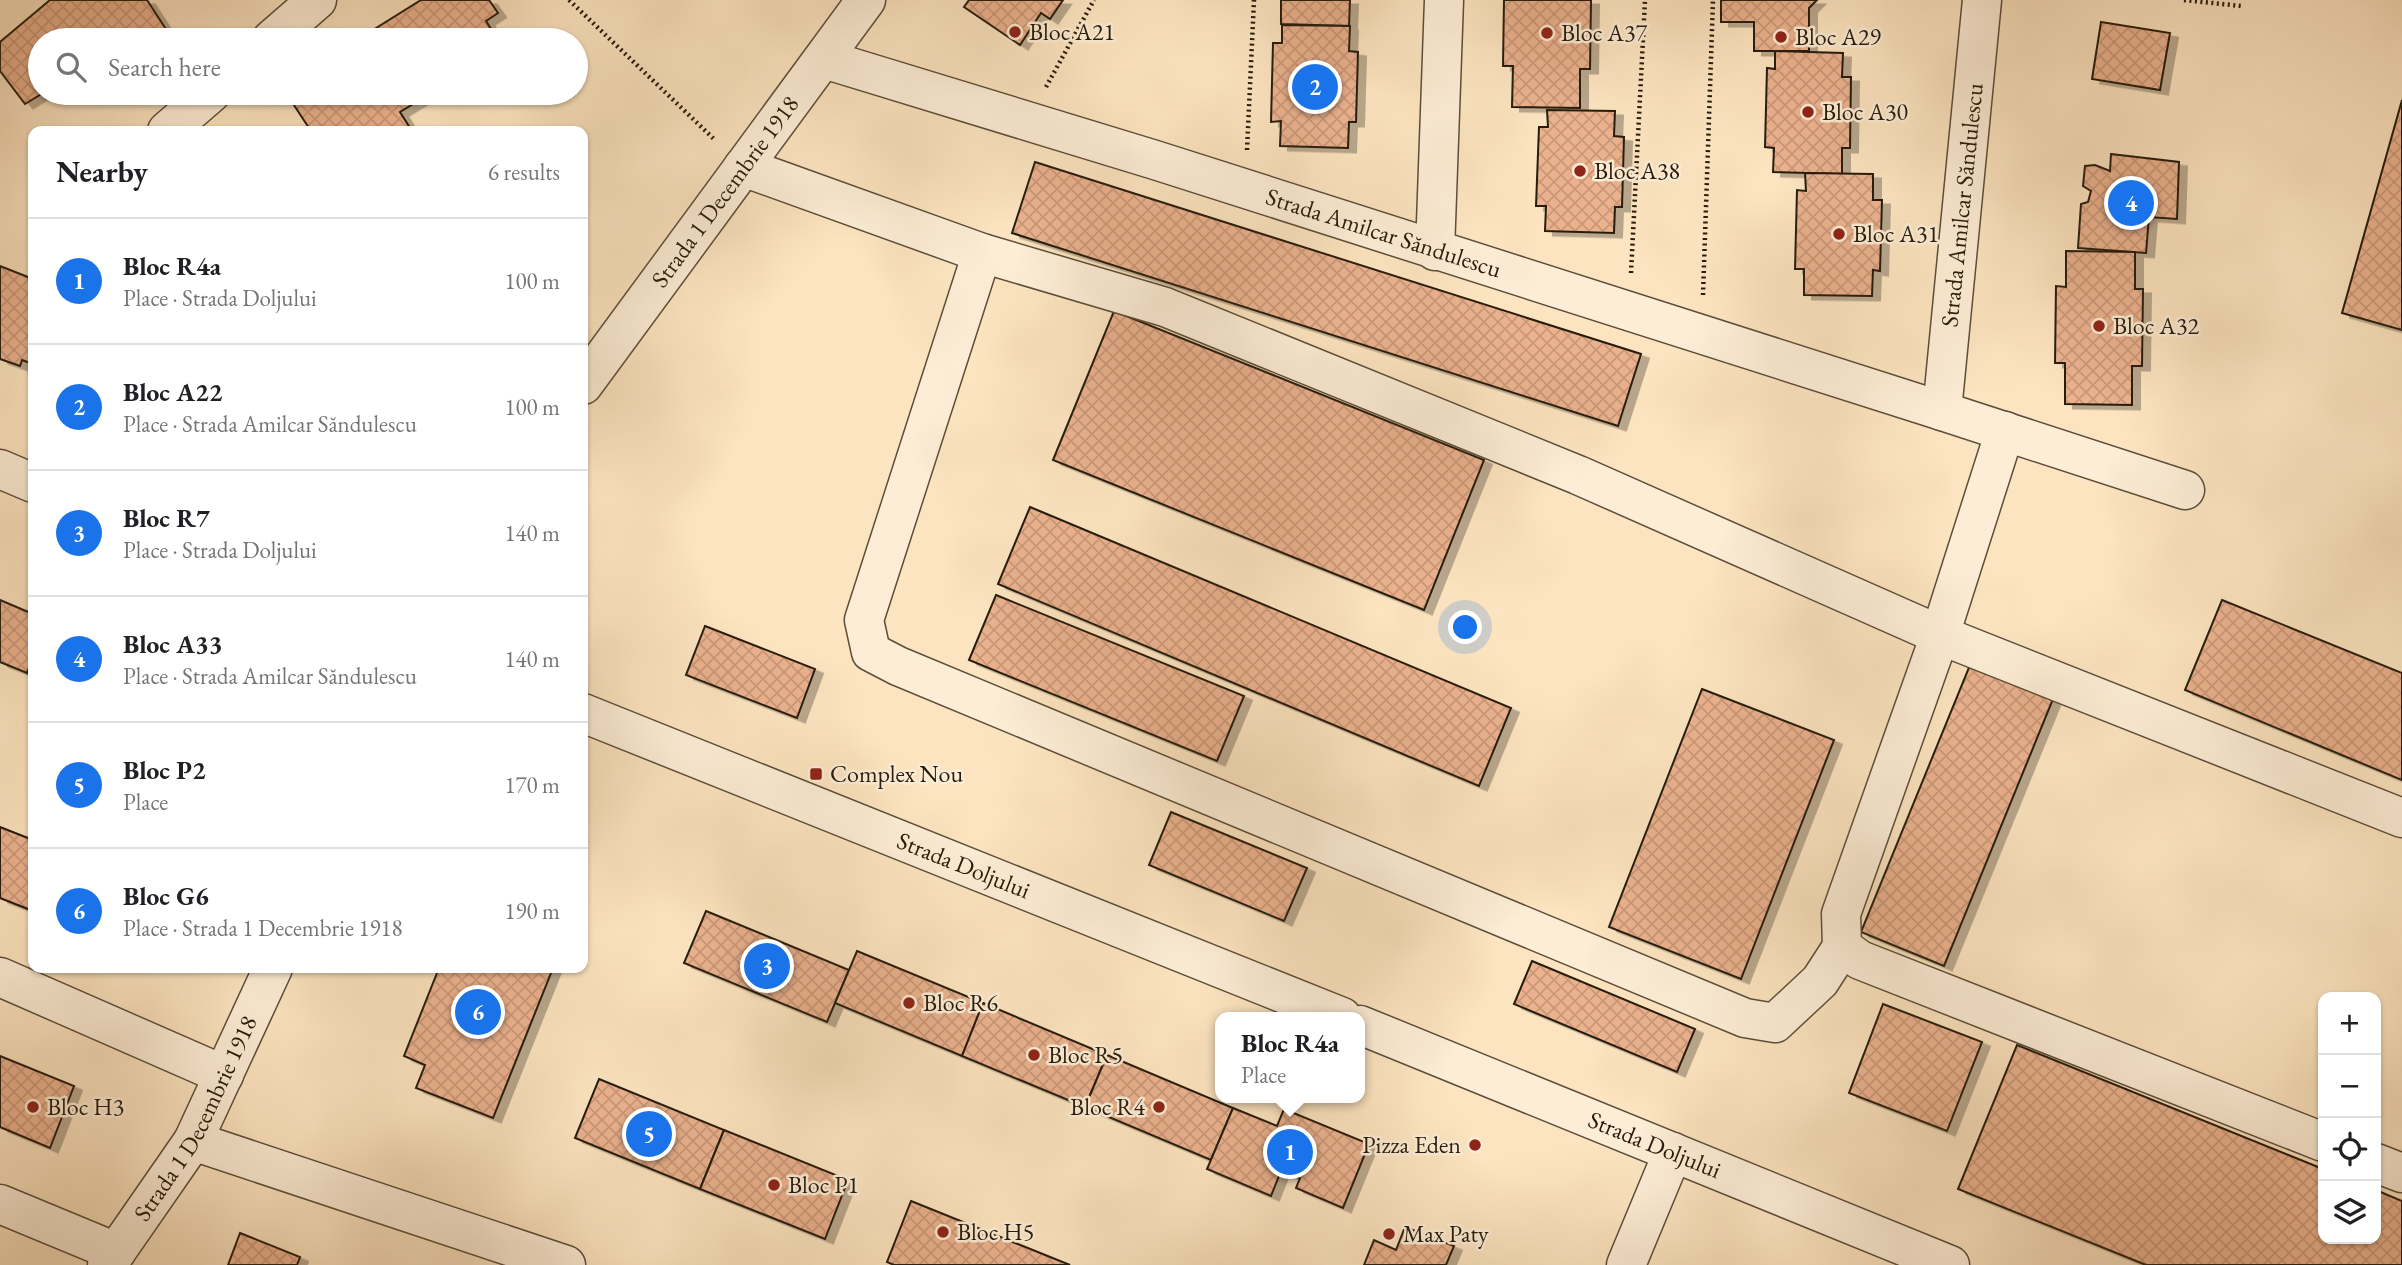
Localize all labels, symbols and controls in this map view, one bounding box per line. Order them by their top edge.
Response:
place label: Bloc A21 [1029,16,1115,47]
place label: Bloc A37 [1561,17,1647,48]
place label: Bloc A29 [1795,21,1881,52]
marker: Bloc A21 [1007,24,1023,40]
marker: Bloc A37 [1539,25,1555,41]
search box [28,28,588,105]
marker: Bloc A29 [1773,29,1789,45]
icon: search [52,48,90,86]
text: Search here [108,50,221,84]
pin: 2 [1292,61,1338,113]
street label: Strada Amilcar Săndulescu [1933,81,1990,328]
street label: Strada 1 Decembrie 1918 [644,89,805,293]
place label: Bloc A30 [1822,96,1908,127]
marker: Bloc A30 [1800,104,1816,120]
text: Nearby [56,152,148,191]
place label: Bloc A38 [1594,155,1680,186]
text: 6 results [488,157,560,187]
marker: Bloc A38 [1572,163,1588,179]
pin: 4 [2108,177,2154,229]
street label: Strada Amilcar Săndulescu [1262,180,1506,285]
place label: Bloc A31 [1853,218,1939,249]
marker: Bloc A31 [1831,226,1847,242]
text: Bloc R4a [123,249,221,283]
text: 1 [73,266,85,296]
text: 100 m [504,266,560,296]
text: Place · Strada Doljului [123,283,317,313]
place label: Bloc A32 [2113,310,2199,341]
marker: Bloc A32 [2091,318,2107,334]
text: Bloc A22 [123,375,222,409]
text: 2 [73,392,85,422]
text: 100 m [504,392,560,422]
text: Place · Strada Amilcar Săndulescu [123,409,417,439]
text: Bloc R7 [123,501,210,535]
text: 3 [73,518,85,548]
text: 140 m [504,518,560,548]
text: Place · Strada Doljului [123,535,317,565]
your location [1448,610,1482,644]
text: Bloc A33 [123,627,222,661]
text: 4 [73,644,85,674]
text: 140 m [504,644,560,674]
text: Place · Strada Amilcar Săndulescu [123,661,417,691]
text: Bloc P2 [123,753,206,787]
place label: Complex Nou [830,758,963,789]
marker: Complex Nou [808,766,824,782]
text: 5 [73,770,85,800]
text: 170 m [504,770,560,800]
text: Place [123,787,168,817]
street label: Strada Doljului [893,824,1035,906]
text: Bloc G6 [123,879,209,913]
text: 6 [73,896,85,926]
text: 190 m [504,896,560,926]
text: Place · Strada 1 Decembrie 1918 [123,913,403,943]
pin: 3 [744,940,790,992]
pin: 6 [455,986,501,1038]
place label: Bloc R6 [923,987,998,1018]
map controls [2318,992,2381,1244]
button: + [2318,992,2381,1055]
marker: Bloc R6 [901,995,917,1011]
street label: Strada 1 Decembrie 1918 [126,1011,264,1227]
popup [1215,1012,1365,1103]
text: Bloc R4a [1241,1026,1339,1060]
place label: Bloc R5 [1048,1039,1123,1070]
marker: Bloc R5 [1026,1047,1042,1063]
button: − [2318,1055,2381,1118]
text: Place [1241,1060,1286,1090]
place label: Bloc H3 [47,1091,124,1122]
place label: Bloc R4 [1070,1091,1145,1122]
marker: Bloc H3 [25,1099,41,1115]
marker: Bloc R4 [1151,1099,1167,1115]
street label: Strada Doljului [1584,1103,1726,1185]
pin: 5 [626,1108,672,1160]
button: locate [2318,1118,2381,1181]
pin: 1 [1267,1126,1313,1178]
place label: Pizza Eden [1362,1129,1461,1160]
marker: Pizza Eden [1467,1137,1483,1153]
place label: Bloc P1 [788,1169,859,1200]
marker: Bloc P1 [766,1177,782,1193]
button: layers [2318,1181,2381,1244]
place label: Bloc H5 [957,1216,1034,1247]
place label: Max Paty [1403,1218,1489,1249]
marker: Bloc H5 [935,1224,951,1240]
marker: Max Paty [1381,1226,1397,1242]

